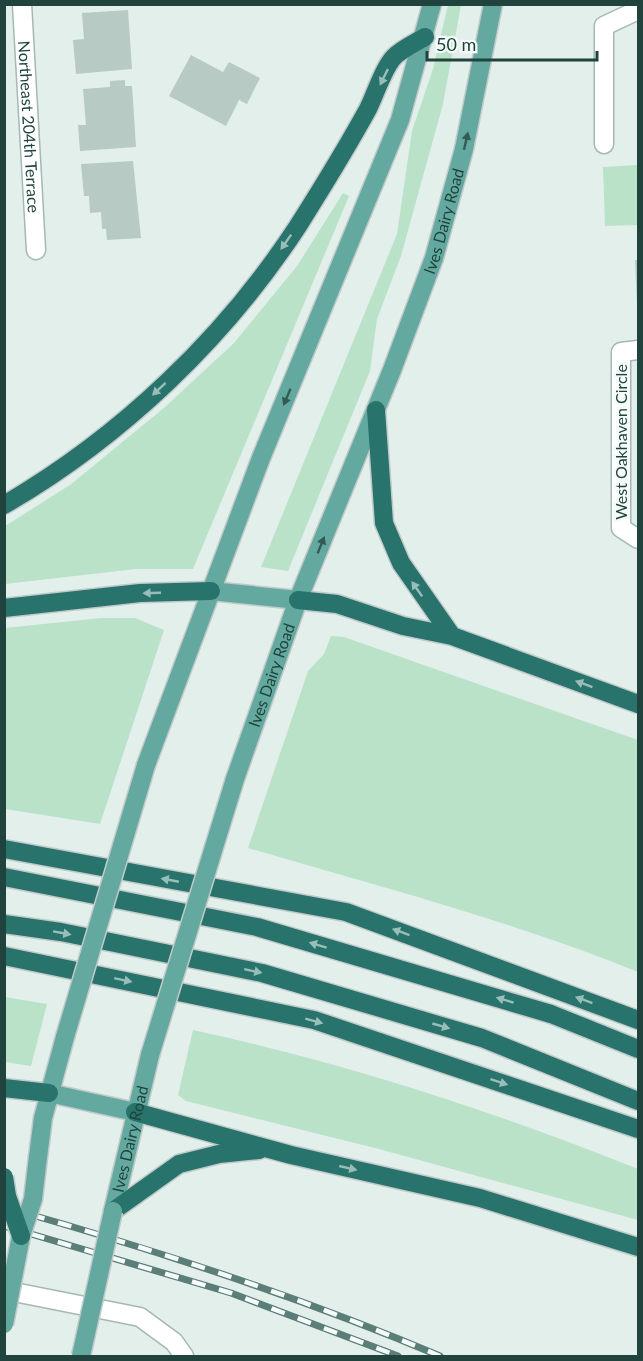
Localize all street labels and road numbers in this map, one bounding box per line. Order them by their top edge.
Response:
street label: Northeast 204th Terrace [15,40,44,213]
street label: Ives Dairy Road [419,166,467,276]
street label: West Oakhaven Circle [611,364,630,520]
street label: Ives Dairy Road [244,621,298,730]
street label: Ives Dairy Road [108,1084,151,1194]

